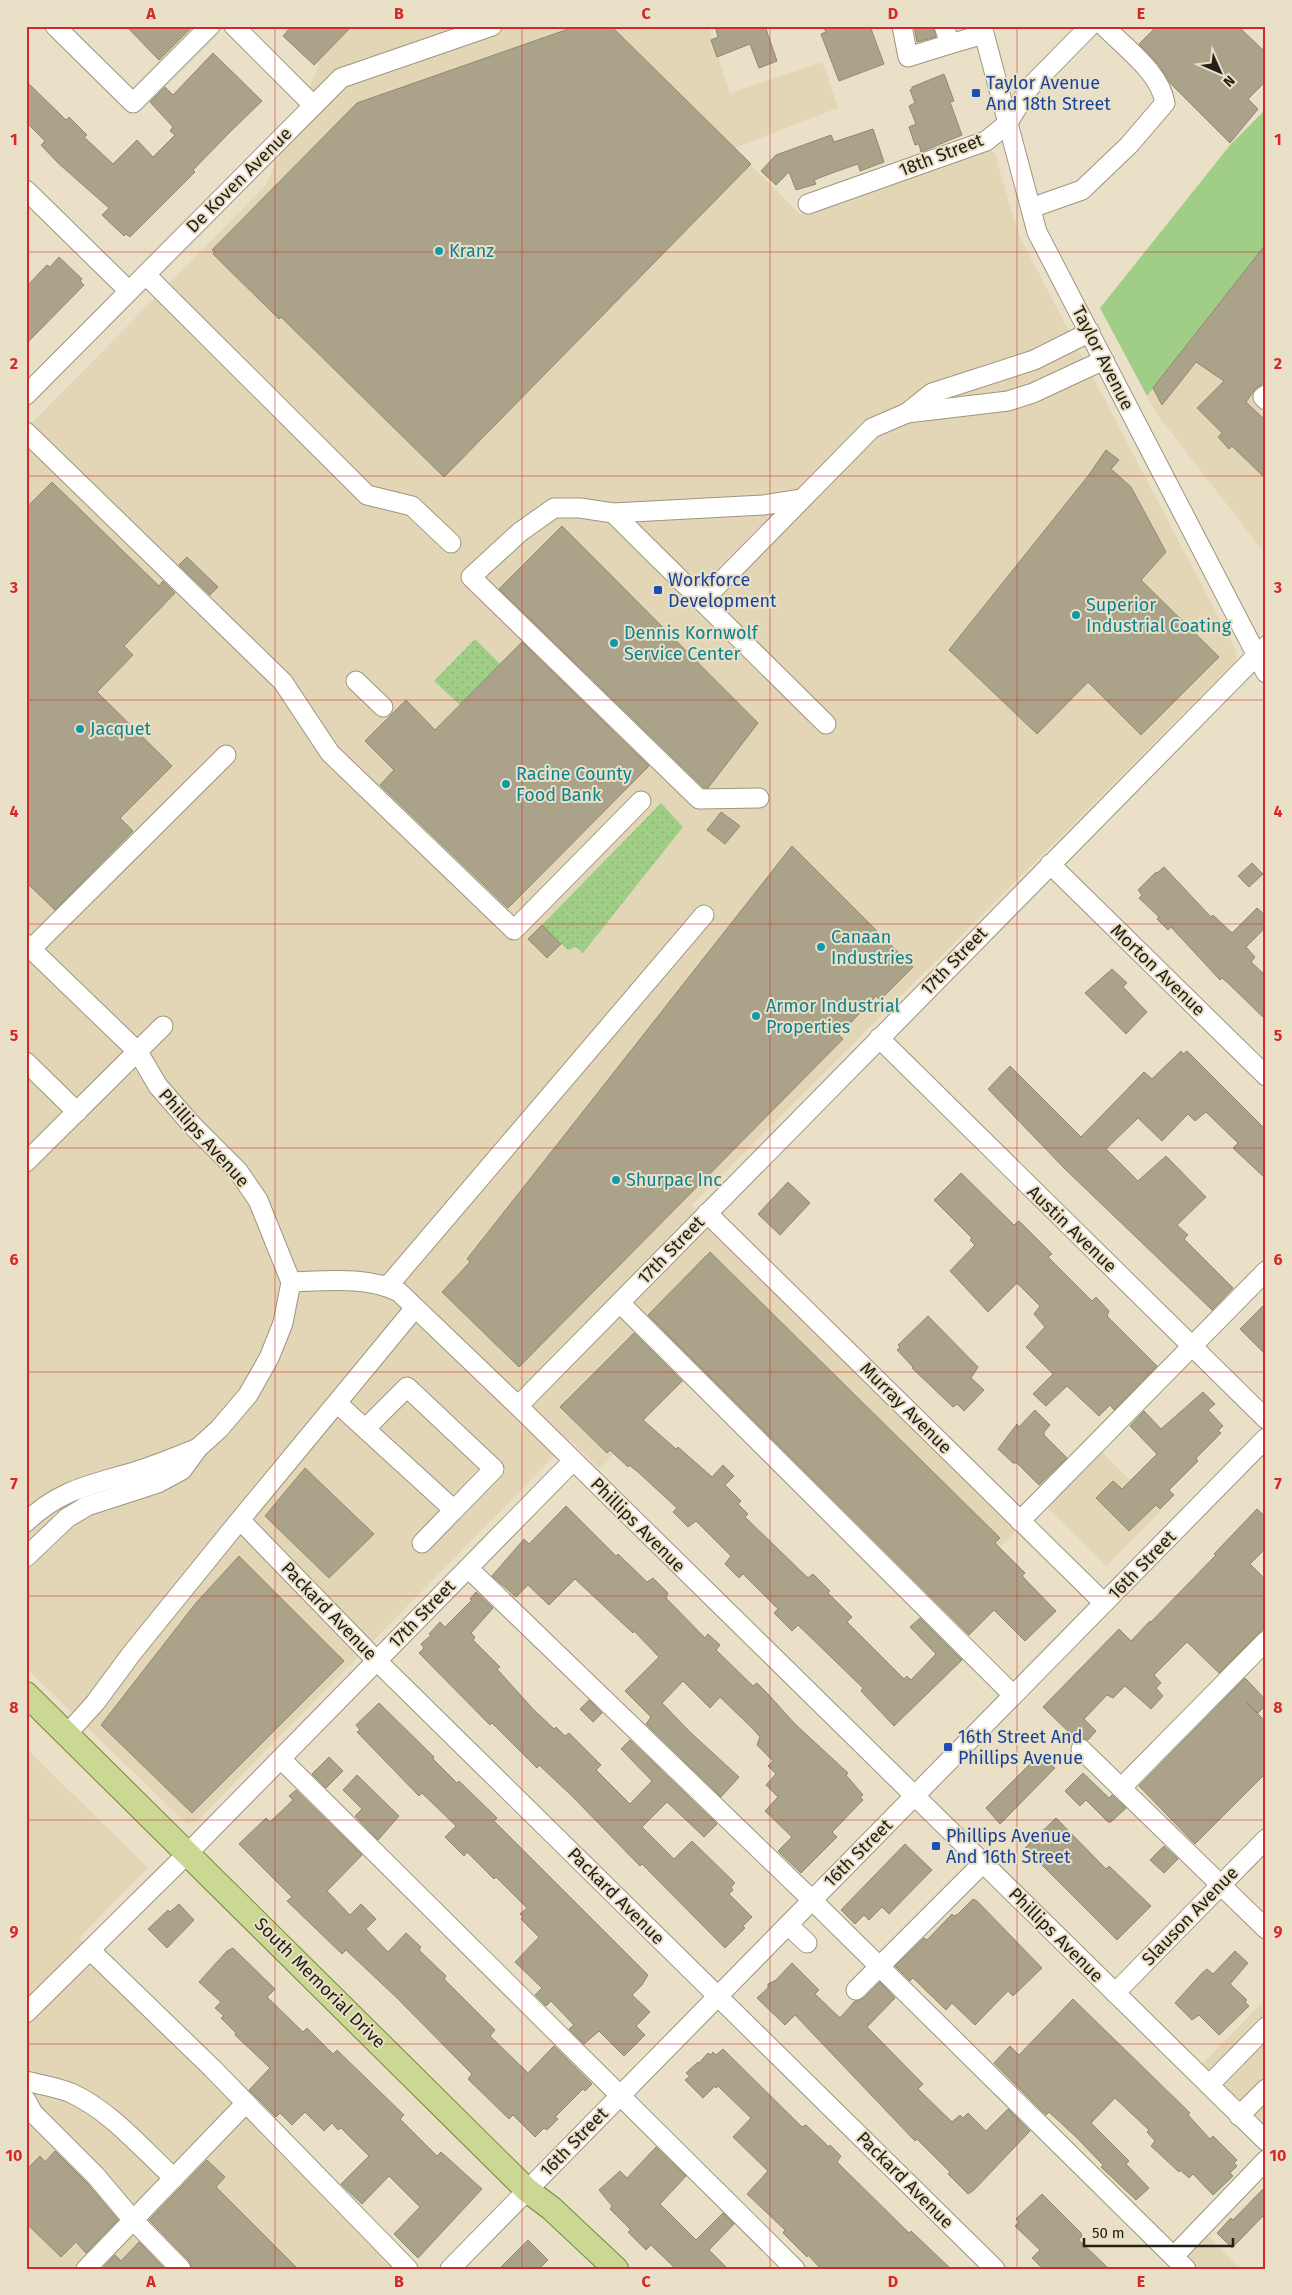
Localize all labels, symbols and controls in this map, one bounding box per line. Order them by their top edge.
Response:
text: A [145,4,156,23]
text: B [394,4,404,23]
text: C [641,4,651,23]
text: D [888,4,898,23]
text: E [1137,4,1145,23]
north arrow [1194,48,1244,98]
place label: Taylor Avenue And 18th Street [986,72,1111,115]
text: N [1220,72,1238,90]
marker: Taylor Avenue And 18th Street [970,87,982,99]
street label: De Koven Avenue [182,123,296,237]
street label: 18th Street [896,129,987,181]
text: 1 [10,130,18,149]
text: 1 [1274,130,1282,149]
place label: Kranz [449,240,494,262]
marker: Kranz [433,245,445,257]
street label: Taylor Avenue [1067,302,1139,414]
text: 2 [10,354,18,373]
text: 2 [1274,354,1282,373]
place label: Workforce Development [668,569,777,612]
text: 3 [9,578,18,597]
text: 3 [1273,578,1282,597]
marker: Workforce Development [652,584,664,596]
place label: Superior Industrial Coating [1086,594,1232,637]
marker: Superior Industrial Coating [1070,609,1082,621]
place label: Dennis Kornwolf Service Center [624,622,760,665]
marker: Dennis Kornwolf Service Center [608,637,620,649]
place label: Jacquet [90,718,152,740]
marker: Jacquet [74,723,86,735]
place label: Racine County Food Bank [516,763,632,806]
marker: Racine County Food Bank [500,778,512,790]
text: 4 [9,802,19,821]
text: 4 [1273,802,1283,821]
street label: Morton Avenue [1106,919,1210,1021]
street label: 17th Street [916,922,992,1000]
place label: Canaan Industries [831,926,913,969]
marker: Canaan Industries [815,941,827,953]
place label: Armor Industrial Properties [766,995,900,1038]
marker: Armor Industrial Properties [750,1010,762,1022]
text: 5 [10,1026,19,1045]
text: 5 [1274,1026,1283,1045]
street label: Phillips Avenue [154,1084,254,1192]
place label: Shurpac Inc [626,1169,722,1191]
marker: Shurpac Inc [610,1174,622,1186]
street label: Austin Avenue [1023,1181,1121,1277]
street label: 17th Street [633,1211,709,1289]
text: 6 [9,1250,19,1269]
text: 6 [1273,1250,1283,1269]
street label: Murray Avenue [856,1358,956,1458]
street label: Phillips Avenue [586,1473,690,1577]
text: 7 [10,1474,18,1493]
text: 7 [1274,1474,1282,1493]
street label: 16th Street [1104,1525,1181,1604]
street label: Packard Avenue [277,1557,381,1665]
street label: 17th Street [384,1575,460,1653]
text: 8 [9,1698,19,1717]
text: 8 [1273,1698,1283,1717]
place label: 16th Street And Phillips Avenue [958,1726,1083,1769]
marker: 16th Street And Phillips Avenue [942,1741,954,1753]
street label: 16th Street [819,1814,897,1892]
place label: Phillips Avenue And 16th Street [946,1825,1071,1868]
marker: Phillips Avenue And 16th Street [930,1840,942,1852]
street label: Packard Avenue [563,1843,669,1949]
street label: Slauson Avenue [1137,1862,1243,1970]
street label: Phillips Avenue [1004,1883,1108,1987]
street label: South Memorial Drive [250,1913,390,2053]
text: 9 [10,1922,19,1941]
text: 9 [1274,1922,1283,1941]
street label: 16th Street [536,2102,613,2181]
street label: Packard Avenue [852,2127,958,2233]
text: 10 [6,2146,22,2165]
text: 10 [1270,2146,1286,2165]
scale bar [1084,2215,1233,2247]
text: 50 m [1092,2224,1125,2242]
text: A [145,2272,156,2291]
text: B [394,2272,404,2291]
text: C [641,2272,651,2291]
text: D [888,2272,898,2291]
text: E [1137,2272,1145,2291]

